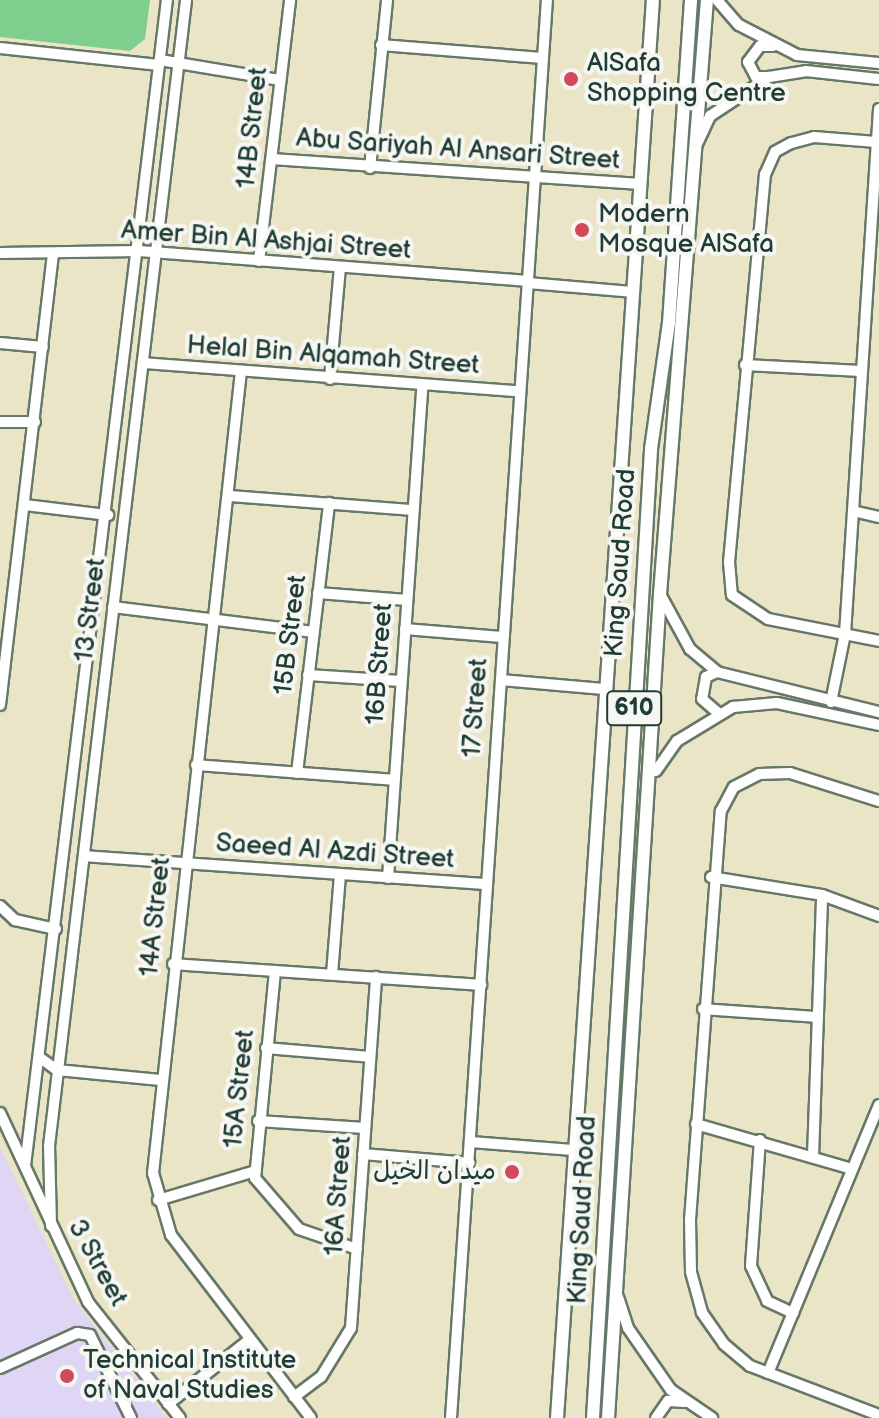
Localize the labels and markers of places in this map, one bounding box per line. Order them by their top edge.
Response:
place label: AlSafa Shopping Centre [587,48,786,110]
marker: AlSafa Shopping Centre [562,70,580,88]
place label: Modern Mosque AlSafa [598,199,774,260]
marker: Modern Mosque AlSafa [573,221,591,239]
place label: ميدان الخيل [373,1156,496,1188]
marker: ميدان الخيل [503,1163,521,1181]
place label: Technical Institute of Naval Studies [83,1345,296,1406]
marker: Technical Institute of Naval Studies [58,1367,76,1385]

